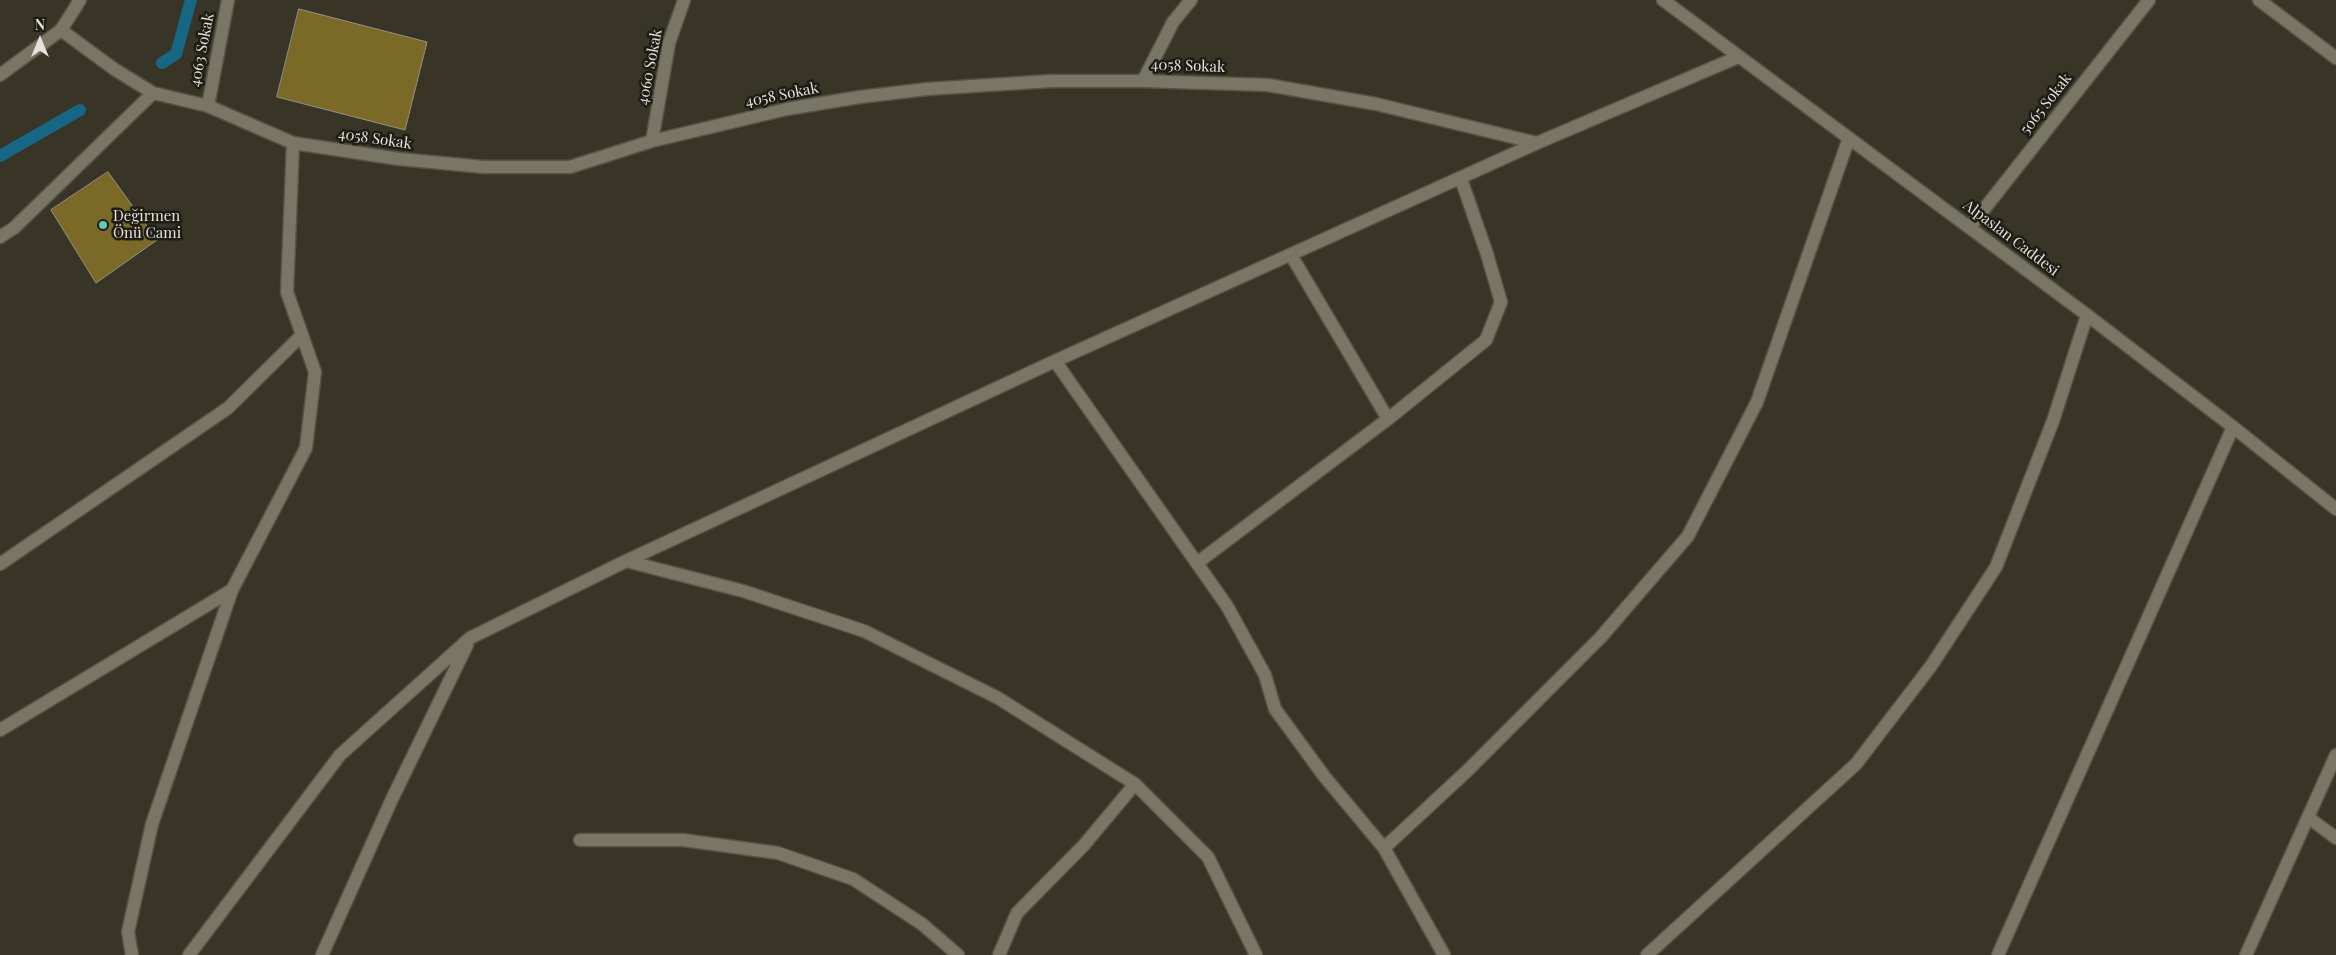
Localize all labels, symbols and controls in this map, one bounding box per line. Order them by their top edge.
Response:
street label: 4063 Sokak [186,12,218,88]
north arrow [15,15,65,65]
text: N [35,15,45,34]
street label: 4060 Sokak [634,28,666,106]
street label: 4058 Sokak [1151,56,1225,76]
street label: 5065 Sokak [2016,70,2076,138]
street label: 4058 Sokak [744,79,820,111]
street label: 4058 Sokak [337,125,413,153]
street label: Alpaslan Caddesi [1960,196,2062,280]
place label: Değirmen Önü Cami [113,207,181,242]
marker: Değirmen Önü Cami [97,219,109,231]

